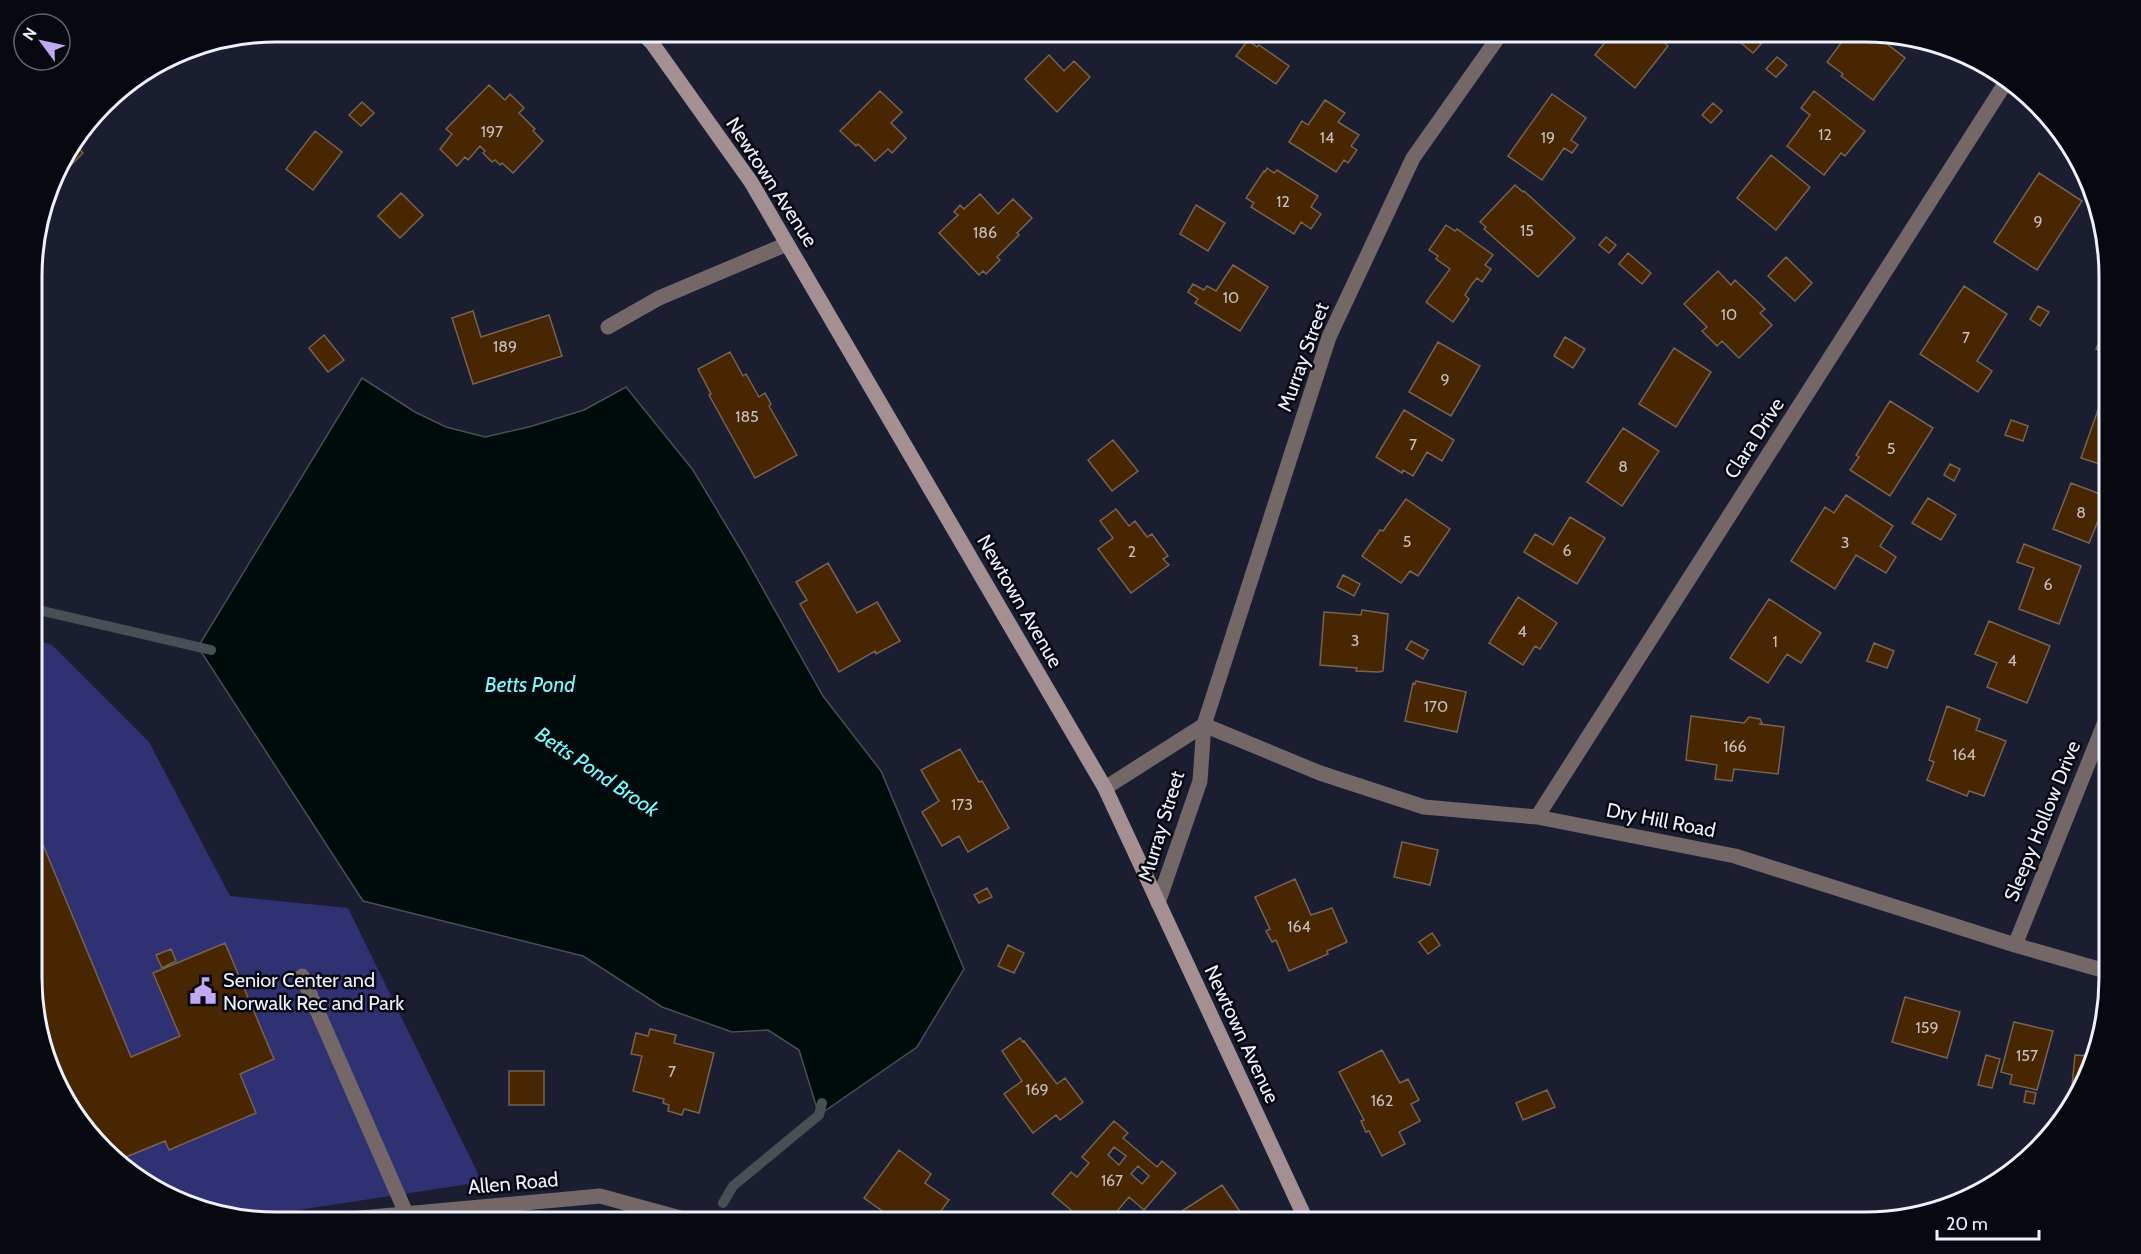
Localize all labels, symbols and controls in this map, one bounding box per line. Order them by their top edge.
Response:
north arrow [12,12,72,72]
text: N [19,24,41,44]
street label: Newtown Avenue [721,113,823,251]
house number: 197 [481,122,503,141]
house number: 12 [1818,125,1832,144]
house number: 14 [1320,128,1334,147]
house number: 19 [1541,128,1555,147]
house number: 12 [1276,192,1290,211]
house number: 9 [2033,212,2043,231]
house number: 15 [1520,221,1534,240]
house number: 186 [973,223,997,242]
house number: 10 [1223,288,1239,307]
street label: Murray Street [1272,299,1334,415]
house number: 10 [1721,305,1737,324]
house number: 7 [1962,328,1970,347]
house number: 189 [493,337,517,356]
house number: 9 [1440,370,1450,389]
street label: Clara Drive [1719,393,1789,483]
house number: 185 [735,407,759,426]
house number: 7 [1409,435,1417,454]
house number: 5 [1887,439,1895,458]
house number: 8 [1618,457,1628,476]
house number: 8 [2076,503,2086,522]
street label: Newtown Avenue [972,530,1068,672]
house number: 5 [1403,532,1411,551]
house number: 3 [1841,533,1849,552]
house number: 6 [1562,541,1572,560]
house number: 2 [1128,542,1136,561]
house number: 6 [2043,575,2053,594]
house number: 4 [1517,622,1527,641]
house number: 3 [1351,631,1359,650]
house number: 1 [1772,632,1778,651]
house number: 4 [2007,651,2017,670]
water label: Betts Pond [485,672,576,697]
house number: 170 [1424,697,1448,716]
water label: Betts Pond Brook [531,721,664,823]
house number: 166 [1723,737,1747,756]
street label: Sleepy Hollow Drive [1999,737,2085,905]
house number: 164 [1952,745,1976,764]
street label: Murray Street [1133,768,1189,884]
house number: 173 [951,795,973,814]
street label: Dry Hill Road [1604,798,1718,842]
house number: 164 [1287,917,1311,936]
street label: Newtown Avenue [1199,961,1285,1107]
place label: Senior Center and Norwalk Rec and Park [223,968,404,1015]
public building icon: Senior Center and Norwalk Rec and Park [188,976,218,1006]
house number: 159 [1916,1018,1938,1037]
house number: 157 [2016,1046,2038,1065]
house number: 7 [668,1062,676,1081]
house number: 169 [1025,1080,1049,1099]
house number: 162 [1371,1091,1393,1110]
street label: Allen Road [467,1167,559,1199]
house number: 167 [1101,1171,1123,1190]
scale bar [1937,1203,2039,1241]
text: 20 m [1946,1213,1988,1235]

